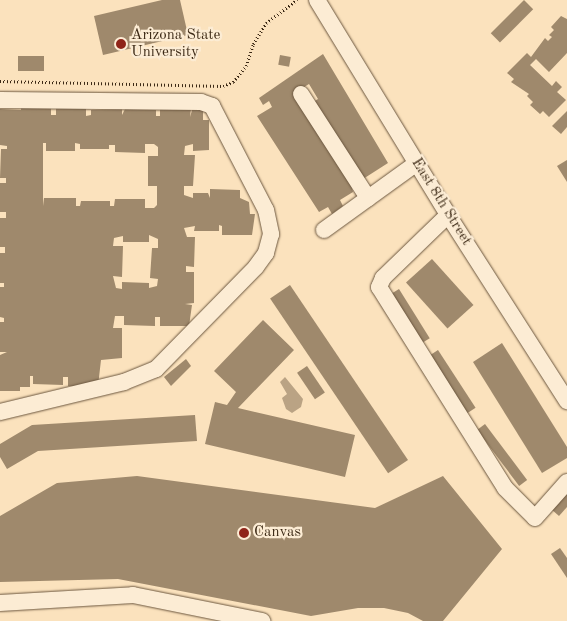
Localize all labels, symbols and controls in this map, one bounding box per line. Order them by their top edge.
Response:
place label: Arizona State University [131,26,221,61]
marker: Arizona State University [115,38,127,50]
street label: East 8th Street [407,155,475,249]
place label: Canvas [254,524,301,542]
marker: Canvas [238,527,250,539]

